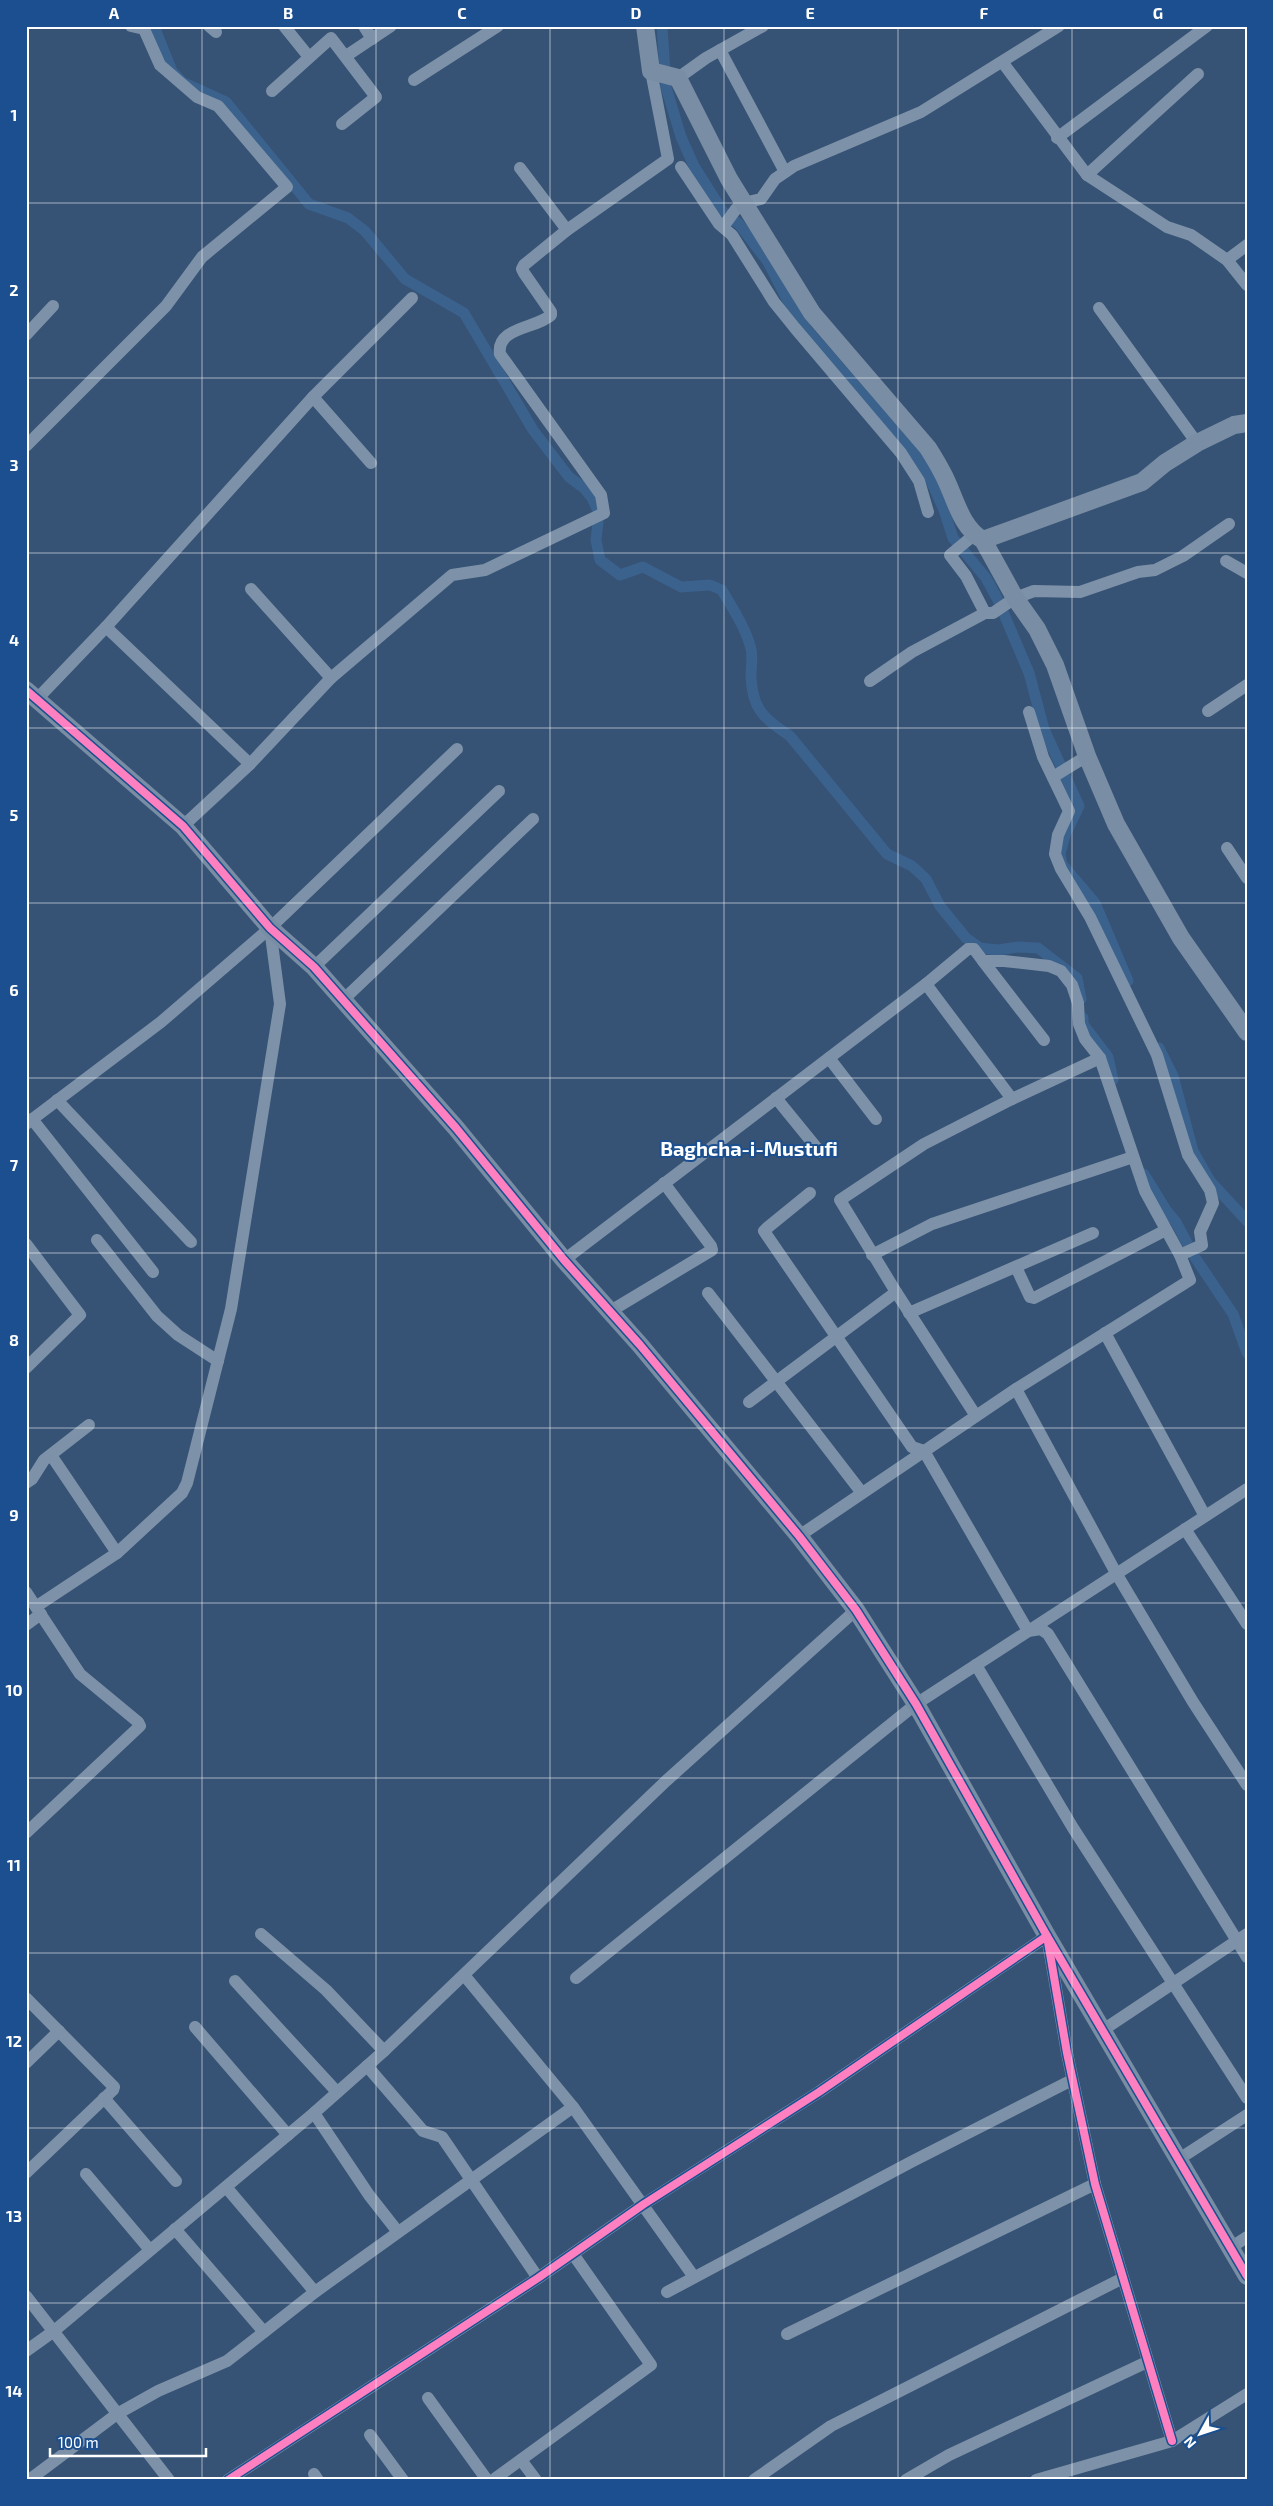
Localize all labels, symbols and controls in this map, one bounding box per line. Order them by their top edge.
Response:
text: A [109,3,120,22]
text: B [283,3,293,22]
text: C [457,3,467,22]
text: D [631,3,642,22]
text: E [805,3,815,22]
text: F [980,3,989,22]
text: G [1153,3,1163,22]
text: 1 [11,105,17,124]
text: 2 [9,280,19,299]
text: 3 [9,455,19,474]
text: 4 [9,630,19,649]
text: 5 [10,805,19,824]
text: 6 [9,980,19,999]
district label: Baghcha-i-Mustufi [660,1136,838,1160]
text: 7 [10,1155,19,1174]
text: 8 [9,1330,19,1349]
text: 9 [9,1505,19,1524]
text: 10 [5,1680,23,1699]
text: 11 [7,1855,21,1874]
text: 12 [6,2031,22,2050]
text: 13 [6,2206,22,2225]
text: 14 [5,2381,23,2400]
north arrow [1176,2408,1226,2458]
scale bar [50,2426,206,2458]
text: 100 m [58,2433,99,2451]
text: N [1180,2433,1199,2452]

